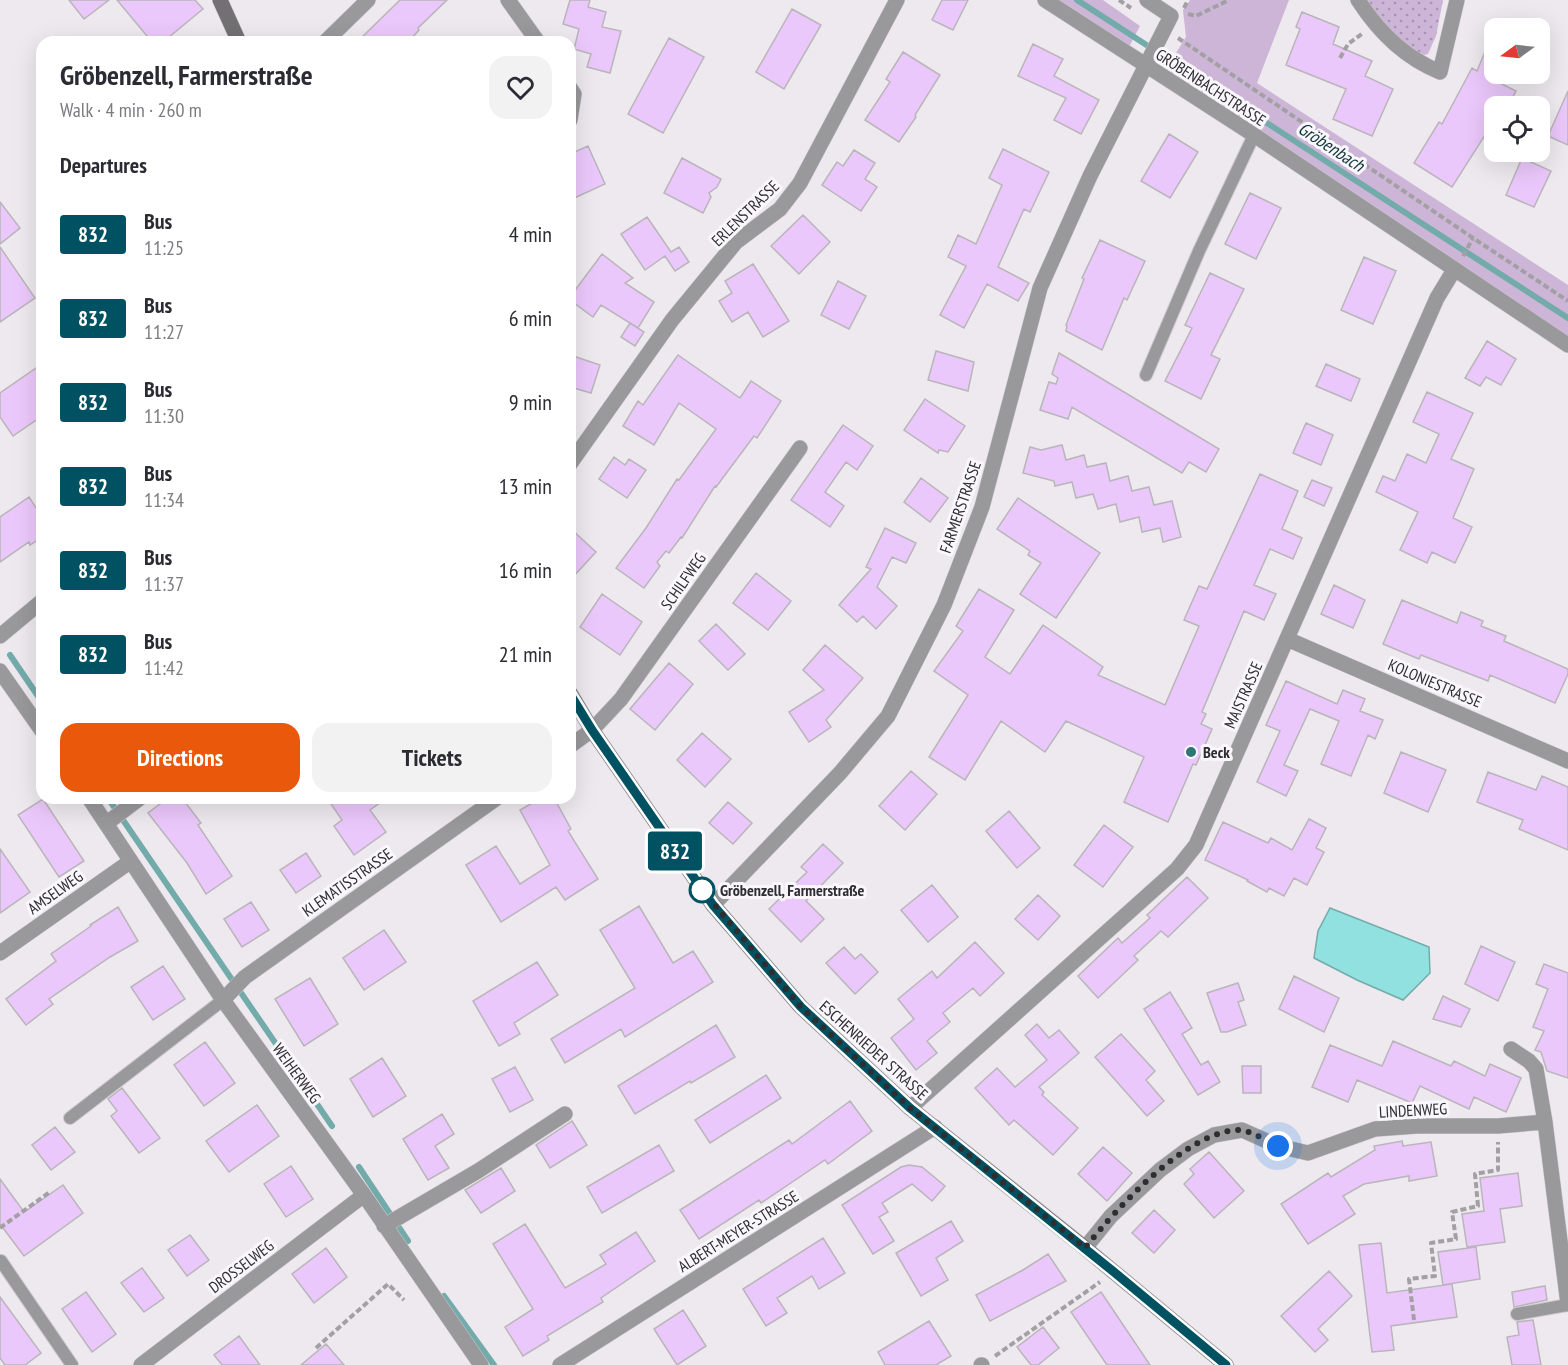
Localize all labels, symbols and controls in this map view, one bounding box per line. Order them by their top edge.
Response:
north arrow [1484,18,1550,84]
map controls [1484,18,1550,162]
street label: GRÖBENBACHSTRASSE [1152,44,1270,130]
text: Gröbenzell, Farmerstraße [60,56,313,93]
button: heart [489,56,552,119]
button: locate [1484,96,1550,162]
text: Walk · 4 min · 260 m [60,97,202,123]
water label: Gröbenbach [1294,117,1369,177]
text: Departures [60,151,147,179]
street label: ERLENSTRASSE [707,176,783,250]
text: Bus [144,207,172,235]
text: 4 min [509,220,552,248]
text: 832 [78,221,108,248]
text: 11:25 [144,235,184,261]
text: Bus [144,291,172,319]
text: 6 min [509,304,552,332]
text: 832 [78,305,108,332]
text: 11:27 [144,319,184,345]
text: Bus [144,375,172,403]
text: 9 min [509,388,552,416]
text: 832 [78,389,108,416]
text: 11:30 [144,403,184,429]
street label: FARMERSTRASSE [935,458,985,556]
text: Bus [144,459,172,487]
text: 13 min [499,472,552,500]
text: 832 [78,473,108,500]
text: 11:34 [144,487,184,513]
text: Bus [144,543,172,571]
street label: SCHILFWEG [656,548,710,613]
text: 16 min [499,556,552,584]
text: 832 [78,557,108,584]
text: 11:37 [144,571,184,597]
text: Bus [144,627,172,655]
text: 21 min [499,640,552,668]
text: 832 [78,641,108,668]
street label: KOLONIESTRASSE [1385,654,1485,712]
text: 11:42 [144,655,184,681]
street label: MAISTRASSE [1219,658,1267,731]
button: Directions [60,723,300,792]
button: Tickets [312,723,552,792]
place label: Beck [1203,742,1230,762]
marker: Beck [1184,745,1198,759]
line badge: 832 [640,832,710,870]
text: 832 [660,838,690,865]
street label: KLEMATISSTRASSE [298,843,396,920]
street label: AMSELWEG [24,866,86,918]
marker: Gröbenzell, Farmerstraße [689,877,715,903]
place label: Gröbenzell, Farmerstraße [720,880,865,900]
street label: ESCHENRIEDER STRASSE [816,996,932,1104]
street label: WEIHERWEG [268,1039,326,1107]
street label: LINDENWEG [1378,1098,1448,1122]
your location [1263,1131,1293,1161]
street label: ALBERT-MEYER-STRASSE [674,1186,802,1276]
street label: DROSSELWEG [205,1235,278,1297]

